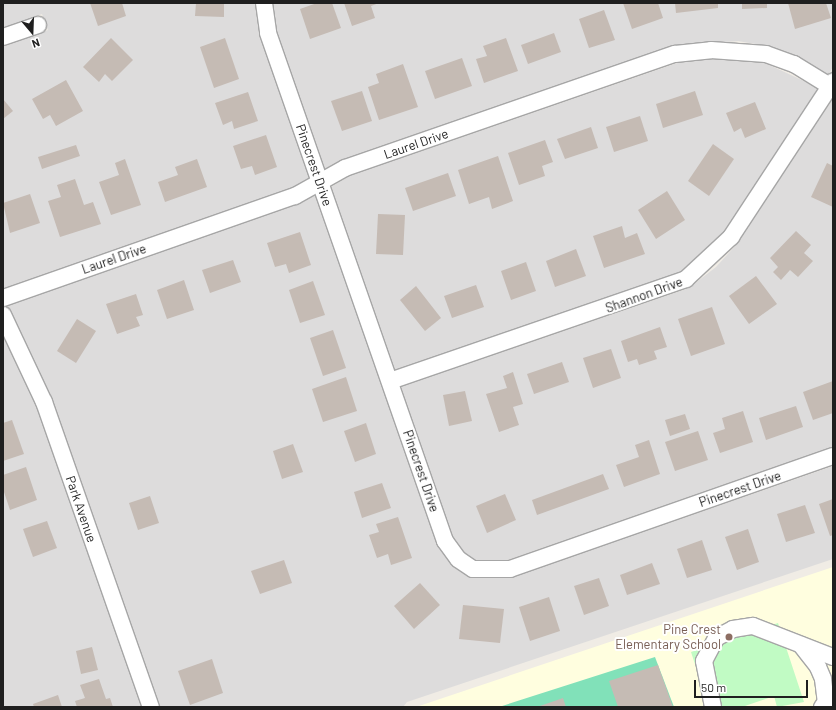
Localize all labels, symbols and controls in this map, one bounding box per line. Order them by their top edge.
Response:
north arrow [12,12,52,52]
text: N [30,36,42,51]
street label: Pinecrest Drive [293,122,335,208]
street label: Laurel Drive [382,126,450,162]
street label: Laurel Drive [80,241,148,277]
street label: Shannon Drive [603,274,685,316]
street label: Pinecrest Drive [400,428,442,514]
street label: Pinecrest Drive [697,468,783,510]
street label: Park Avenue [62,474,100,544]
place label: Pine Crest Elementary School [615,622,721,653]
marker: Pine Crest Elementary School [724,632,734,642]
scale bar [696,672,810,698]
text: 50 m [701,680,726,694]

